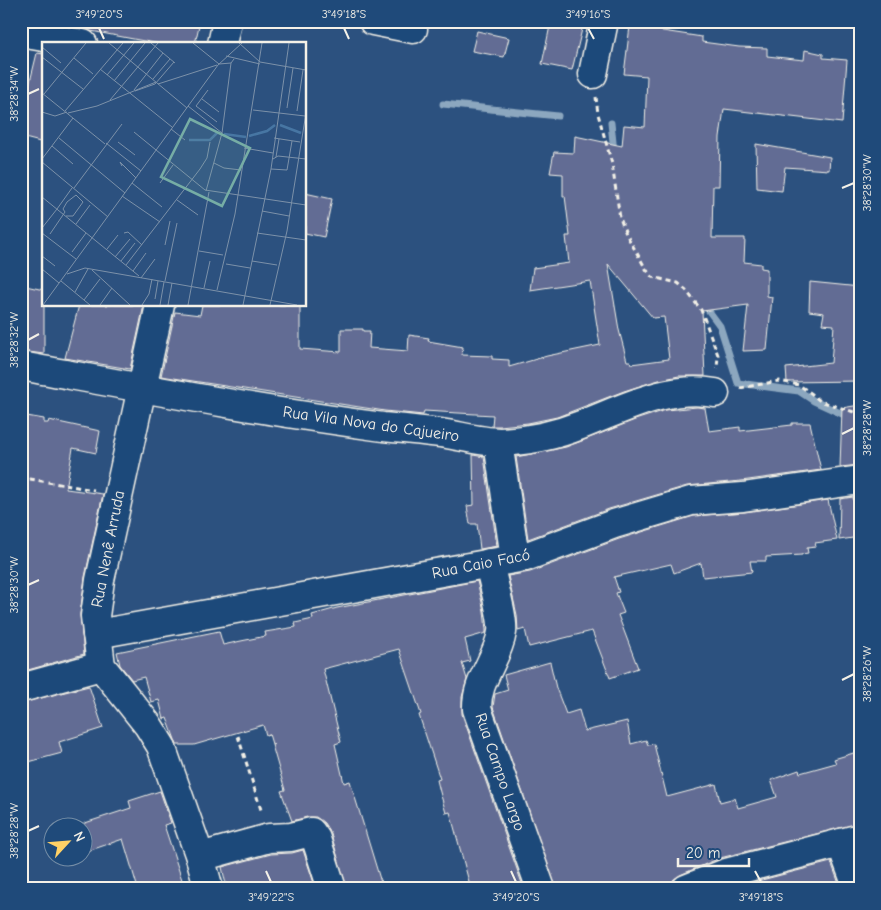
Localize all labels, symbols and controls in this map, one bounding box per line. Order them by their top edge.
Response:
text: 3°49'20"S [75,7,123,21]
text: 3°49'18"S [322,7,367,21]
text: 3°49'16"S [566,7,611,21]
inset map [42,42,306,306]
text: 38°28'34"W [7,66,21,122]
text: 38°28'30"W [860,154,874,212]
text: 38°28'32"W [7,311,21,368]
text: 38°28'28"W [860,399,874,456]
street label: Rua Vila Nova do Cajueiro [282,403,460,445]
street label: Rua Nenê Arruda [88,489,128,609]
street label: Rua Caio Facó [430,546,532,582]
text: 38°28'30"W [7,556,21,614]
text: 38°28'26"W [860,645,874,702]
street label: Rua Campo Largo [471,711,529,833]
text: 38°28'28"W [7,802,21,859]
north arrow [42,818,92,868]
text: N [70,829,89,844]
scale bar [678,835,750,867]
text: 20 m [686,844,720,862]
text: 3°49'22"S [248,890,294,904]
text: 3°49'20"S [492,890,540,904]
text: 3°49'18"S [739,890,784,904]

